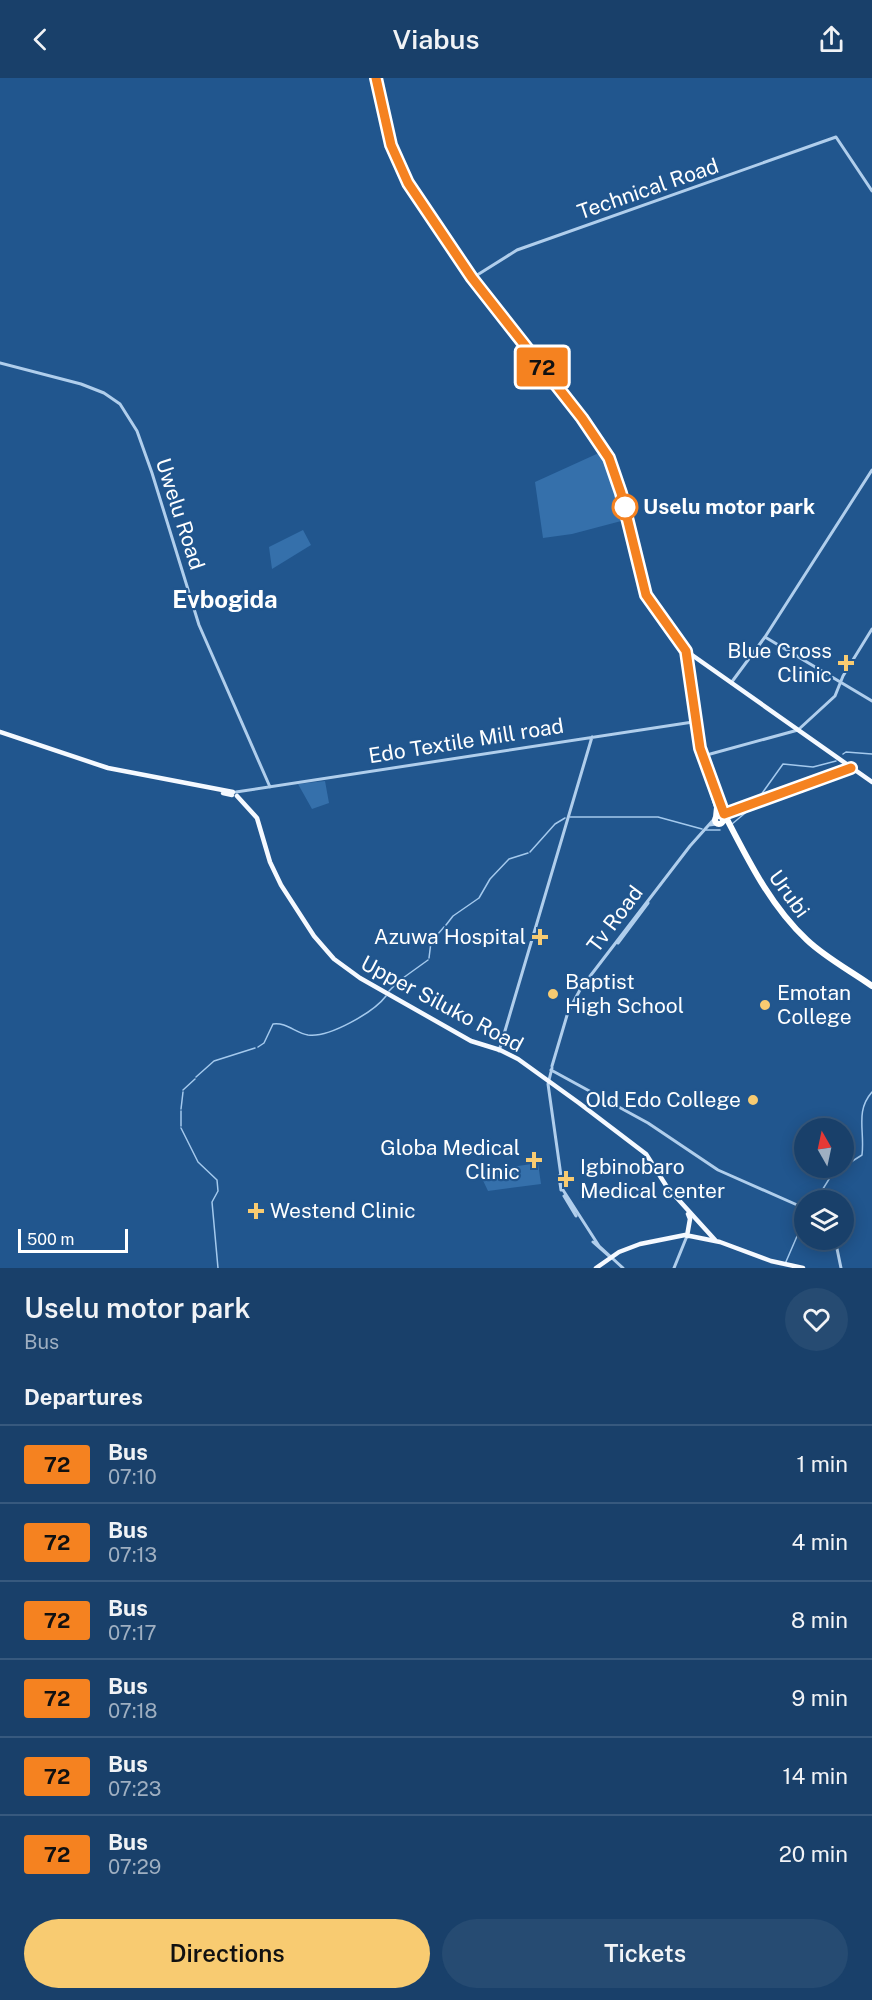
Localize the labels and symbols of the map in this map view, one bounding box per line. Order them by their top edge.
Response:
street label: Technical Road [574,153,722,224]
line badge: 72 [515,348,569,386]
street label: Uwelu Road [151,455,210,573]
marker: Uselu motor park [612,494,638,520]
place label: Uselu motor park [643,494,815,519]
district label: Evbogida [172,585,278,613]
place label: Blue Cross Clinic [727,638,832,687]
marker: Blue Cross Clinic [837,654,855,672]
street label: Edo Textile Mill road [367,713,565,768]
street label: Urubi [764,865,815,922]
street label: Tv Road [581,880,648,957]
place label: Azuwa Hospital [374,924,526,949]
marker: Azuwa Hospital [531,928,549,946]
street label: Upper Siluko Road [357,950,528,1057]
place label: Baptist High School [565,969,684,1018]
place label: Emotan College [777,980,852,1029]
marker: Baptist High School [546,987,560,1001]
marker: Emotan College [758,998,772,1012]
place label: Old Edo College [585,1087,741,1112]
marker: Old Edo College [746,1093,760,1107]
north arrow [794,1118,854,1178]
place label: Globa Medical Clinic [380,1135,520,1184]
marker: Globa Medical Clinic [525,1151,543,1169]
place label: Igbinobaro Medical center [580,1154,725,1203]
marker: Igbinobaro Medical center [557,1170,575,1188]
place label: Westend Clinic [270,1198,416,1223]
marker: Westend Clinic [247,1202,265,1220]
scale bar [18,1226,128,1254]

